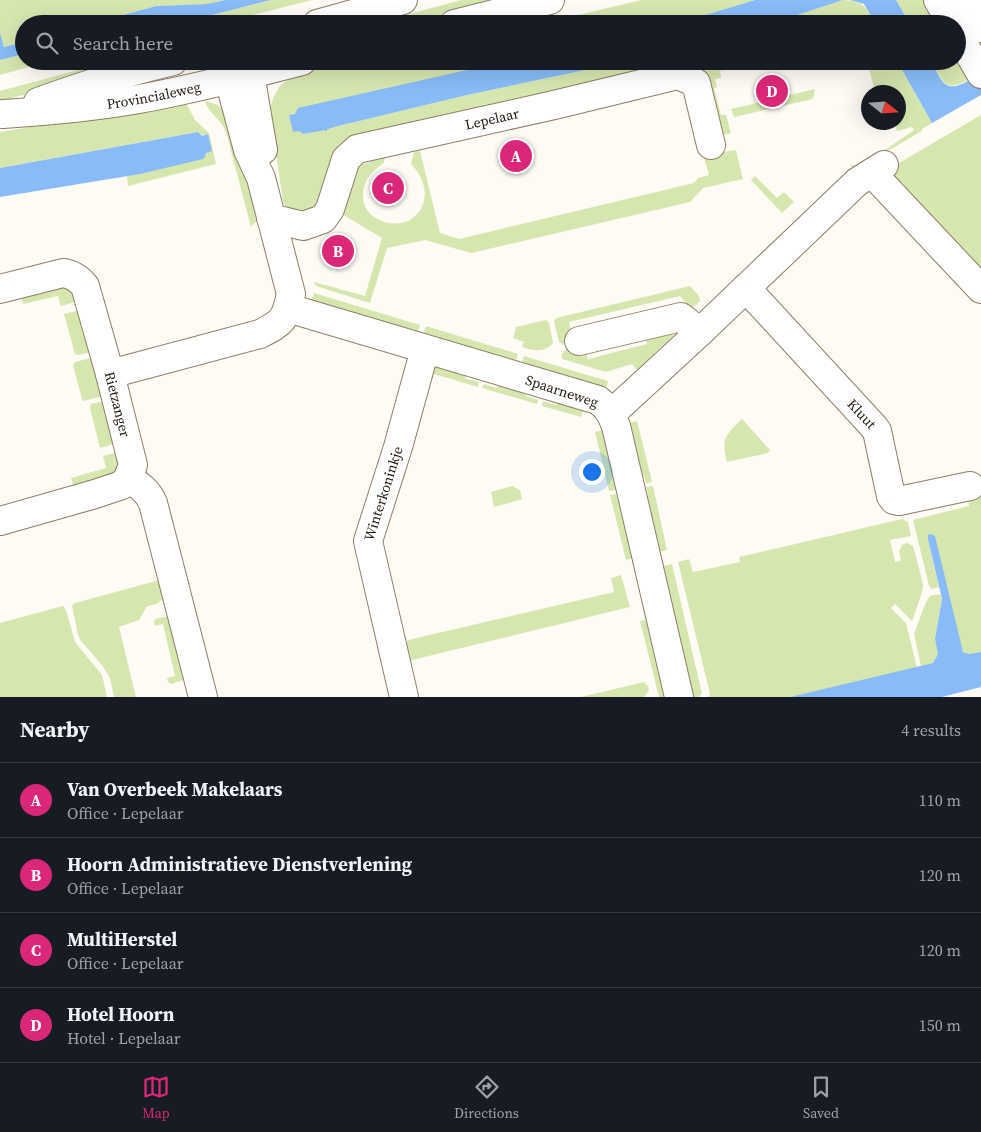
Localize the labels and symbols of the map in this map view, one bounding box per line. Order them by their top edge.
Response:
pin: D [756,72,788,110]
street label: Provincialeweg [105,77,203,114]
north arrow [861,85,906,130]
street label: Lepelaar [463,103,521,135]
pin: A [500,137,532,175]
pin: C [372,169,404,207]
pin: B [322,232,354,270]
street label: Rietzanger [100,369,136,439]
street label: Spaarneweg [523,370,601,412]
street label: Kluut [843,394,881,434]
street label: Winterkoninkje [359,444,408,543]
your location [579,459,605,485]

